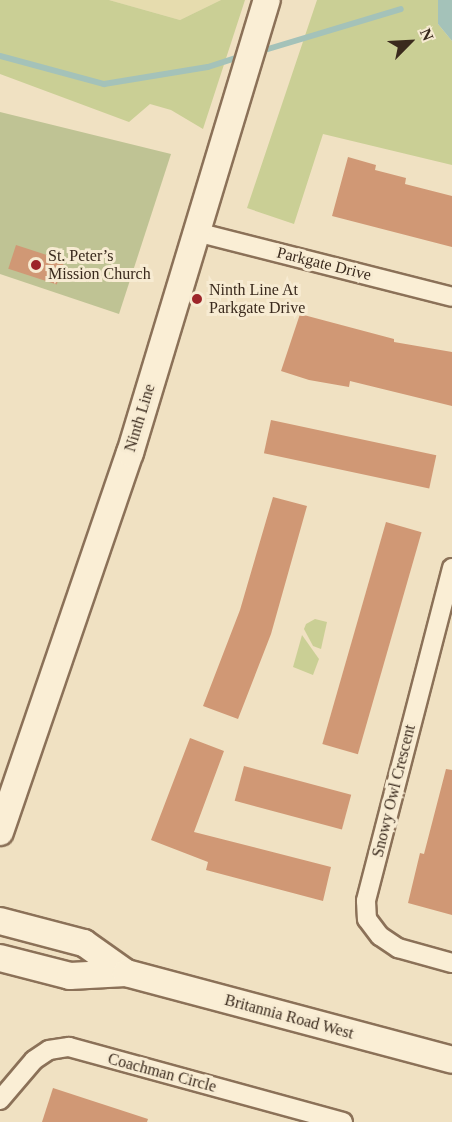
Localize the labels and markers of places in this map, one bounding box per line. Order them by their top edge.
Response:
place label: St. Peter’s Mission Church [48,246,151,284]
marker: St. Peter’s Mission Church [29,258,43,272]
place label: Ninth Line At Parkgate Drive [209,280,305,318]
marker: Ninth Line At Parkgate Drive [190,292,204,306]

